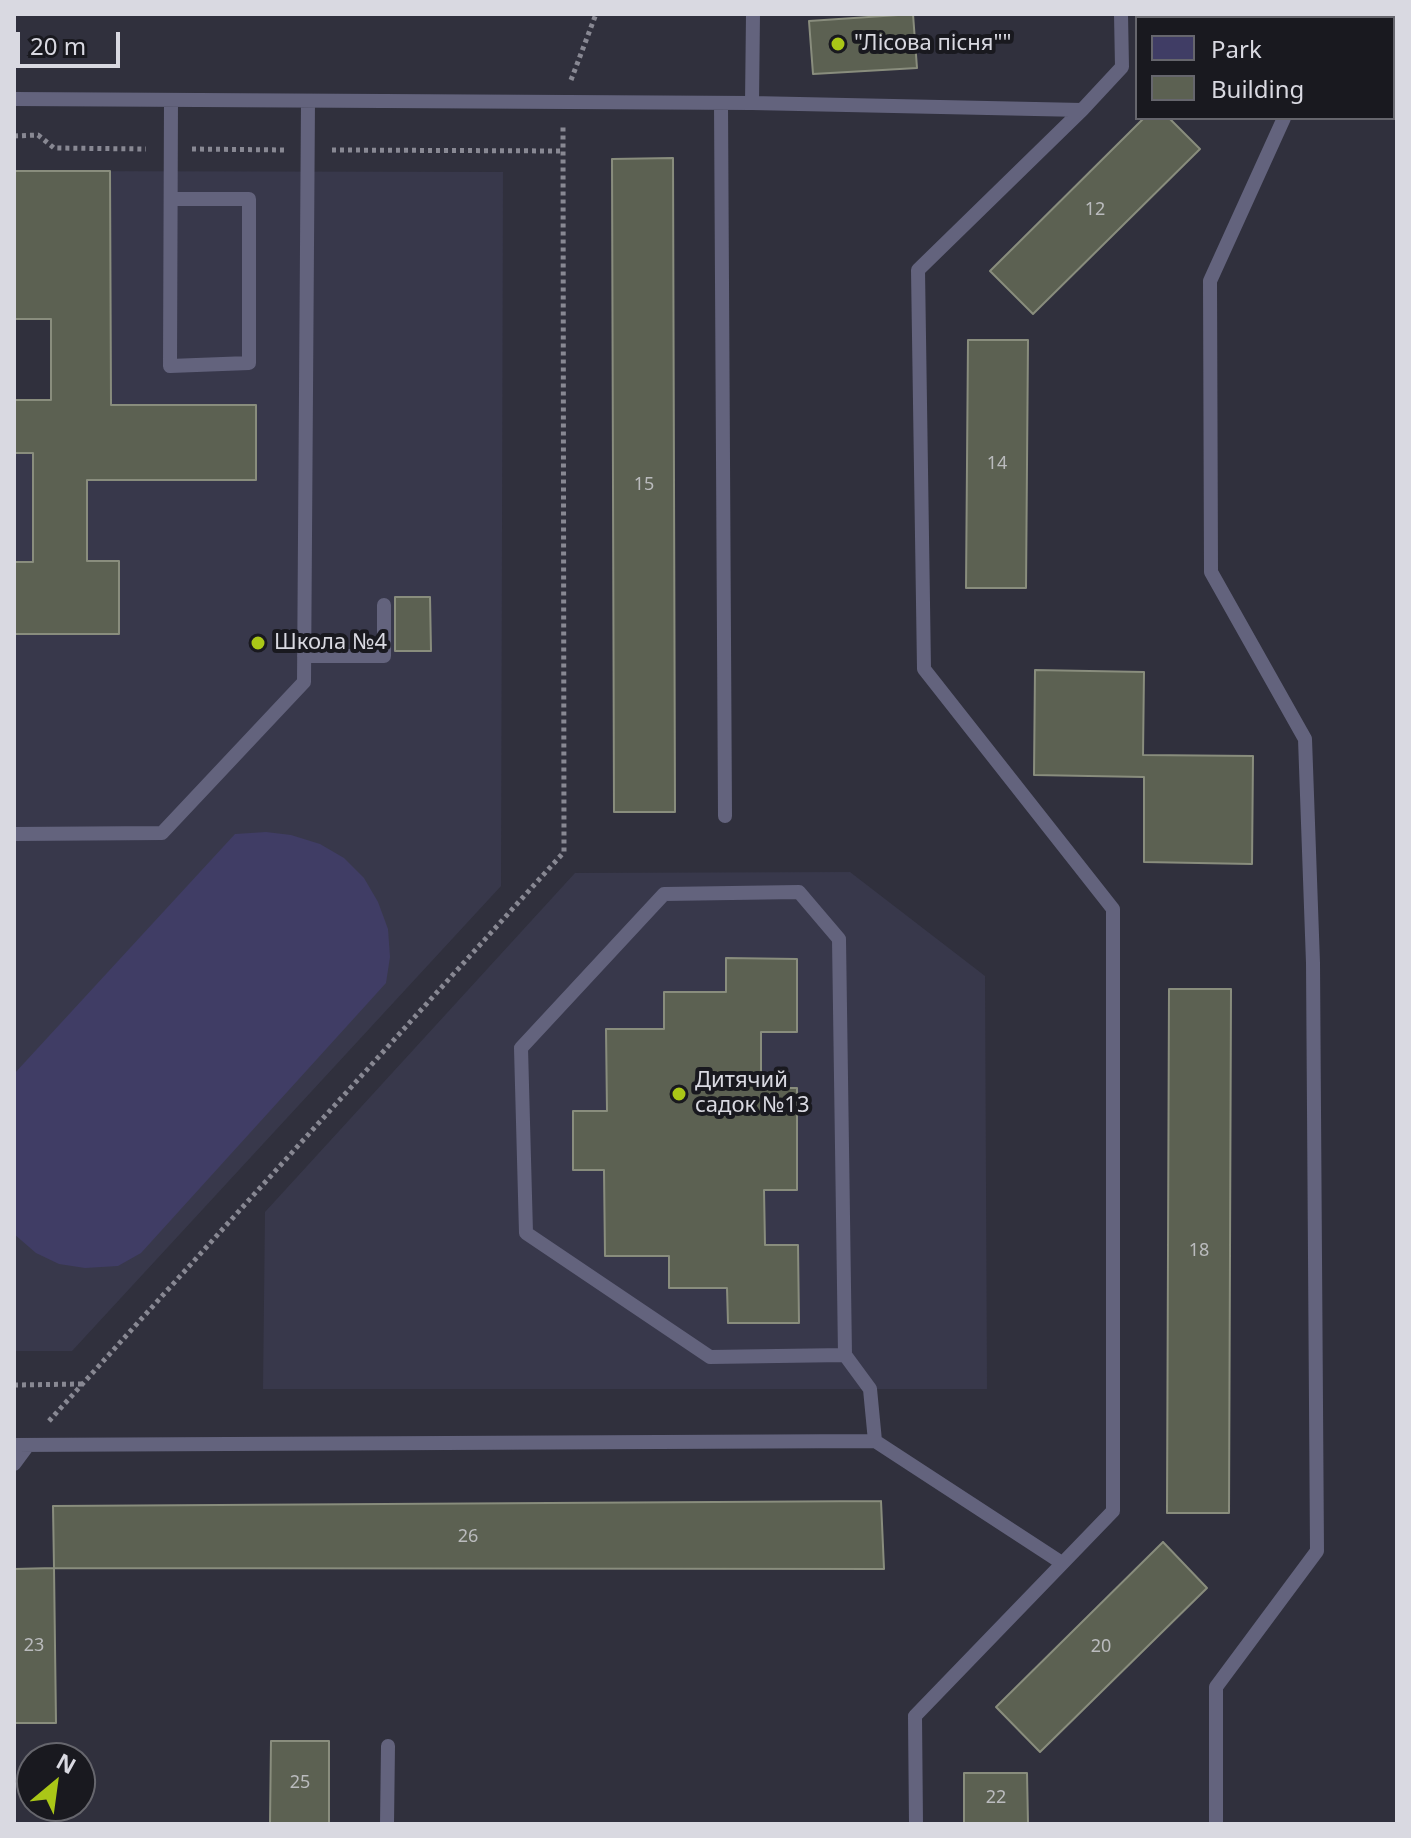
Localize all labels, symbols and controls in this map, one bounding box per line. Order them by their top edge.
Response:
scale bar [20,16,124,66]
legend [1135,16,1395,120]
text: 20 m [30,29,86,62]
place label: "Лісова пісня"" [854,31,1011,57]
text: Park [1211,32,1262,65]
marker: "Лісова пісня"" [829,35,847,53]
text: Building [1211,72,1304,105]
house number: 12 [1085,199,1105,221]
house number: 14 [987,453,1007,475]
house number: 15 [634,474,654,496]
place label: Школа №4 [274,630,387,656]
marker: Школа №4 [249,634,267,652]
place label: Дитячий садок №13 [695,1068,810,1120]
marker: Дитячий садок №13 [670,1085,688,1103]
house number: 18 [1189,1240,1209,1262]
house number: 26 [458,1526,478,1548]
house number: 23 [24,1635,44,1657]
house number: 20 [1091,1636,1111,1658]
north arrow [16,1742,96,1822]
text: N [52,1745,82,1780]
house number: 25 [290,1772,310,1794]
house number: 22 [986,1787,1006,1809]

